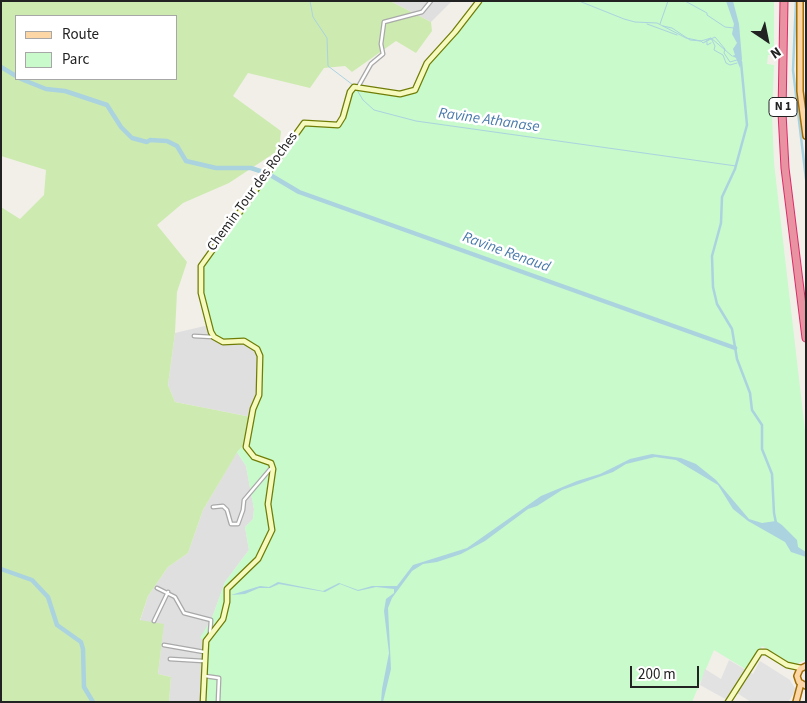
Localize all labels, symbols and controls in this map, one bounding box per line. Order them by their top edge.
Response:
legend [15,15,178,80]
north arrow [742,15,792,65]
text: Route [62,24,99,45]
text: N [766,42,785,63]
text: Parc [62,49,89,70]
road number: N 1 [769,98,797,116]
water label: Ravine Athanase [437,105,541,137]
street label: Chemin Tour des Roches [204,129,302,255]
water label: Ravine Renaud [460,229,552,277]
scale bar [632,656,701,688]
text: 200 m [638,664,676,685]

